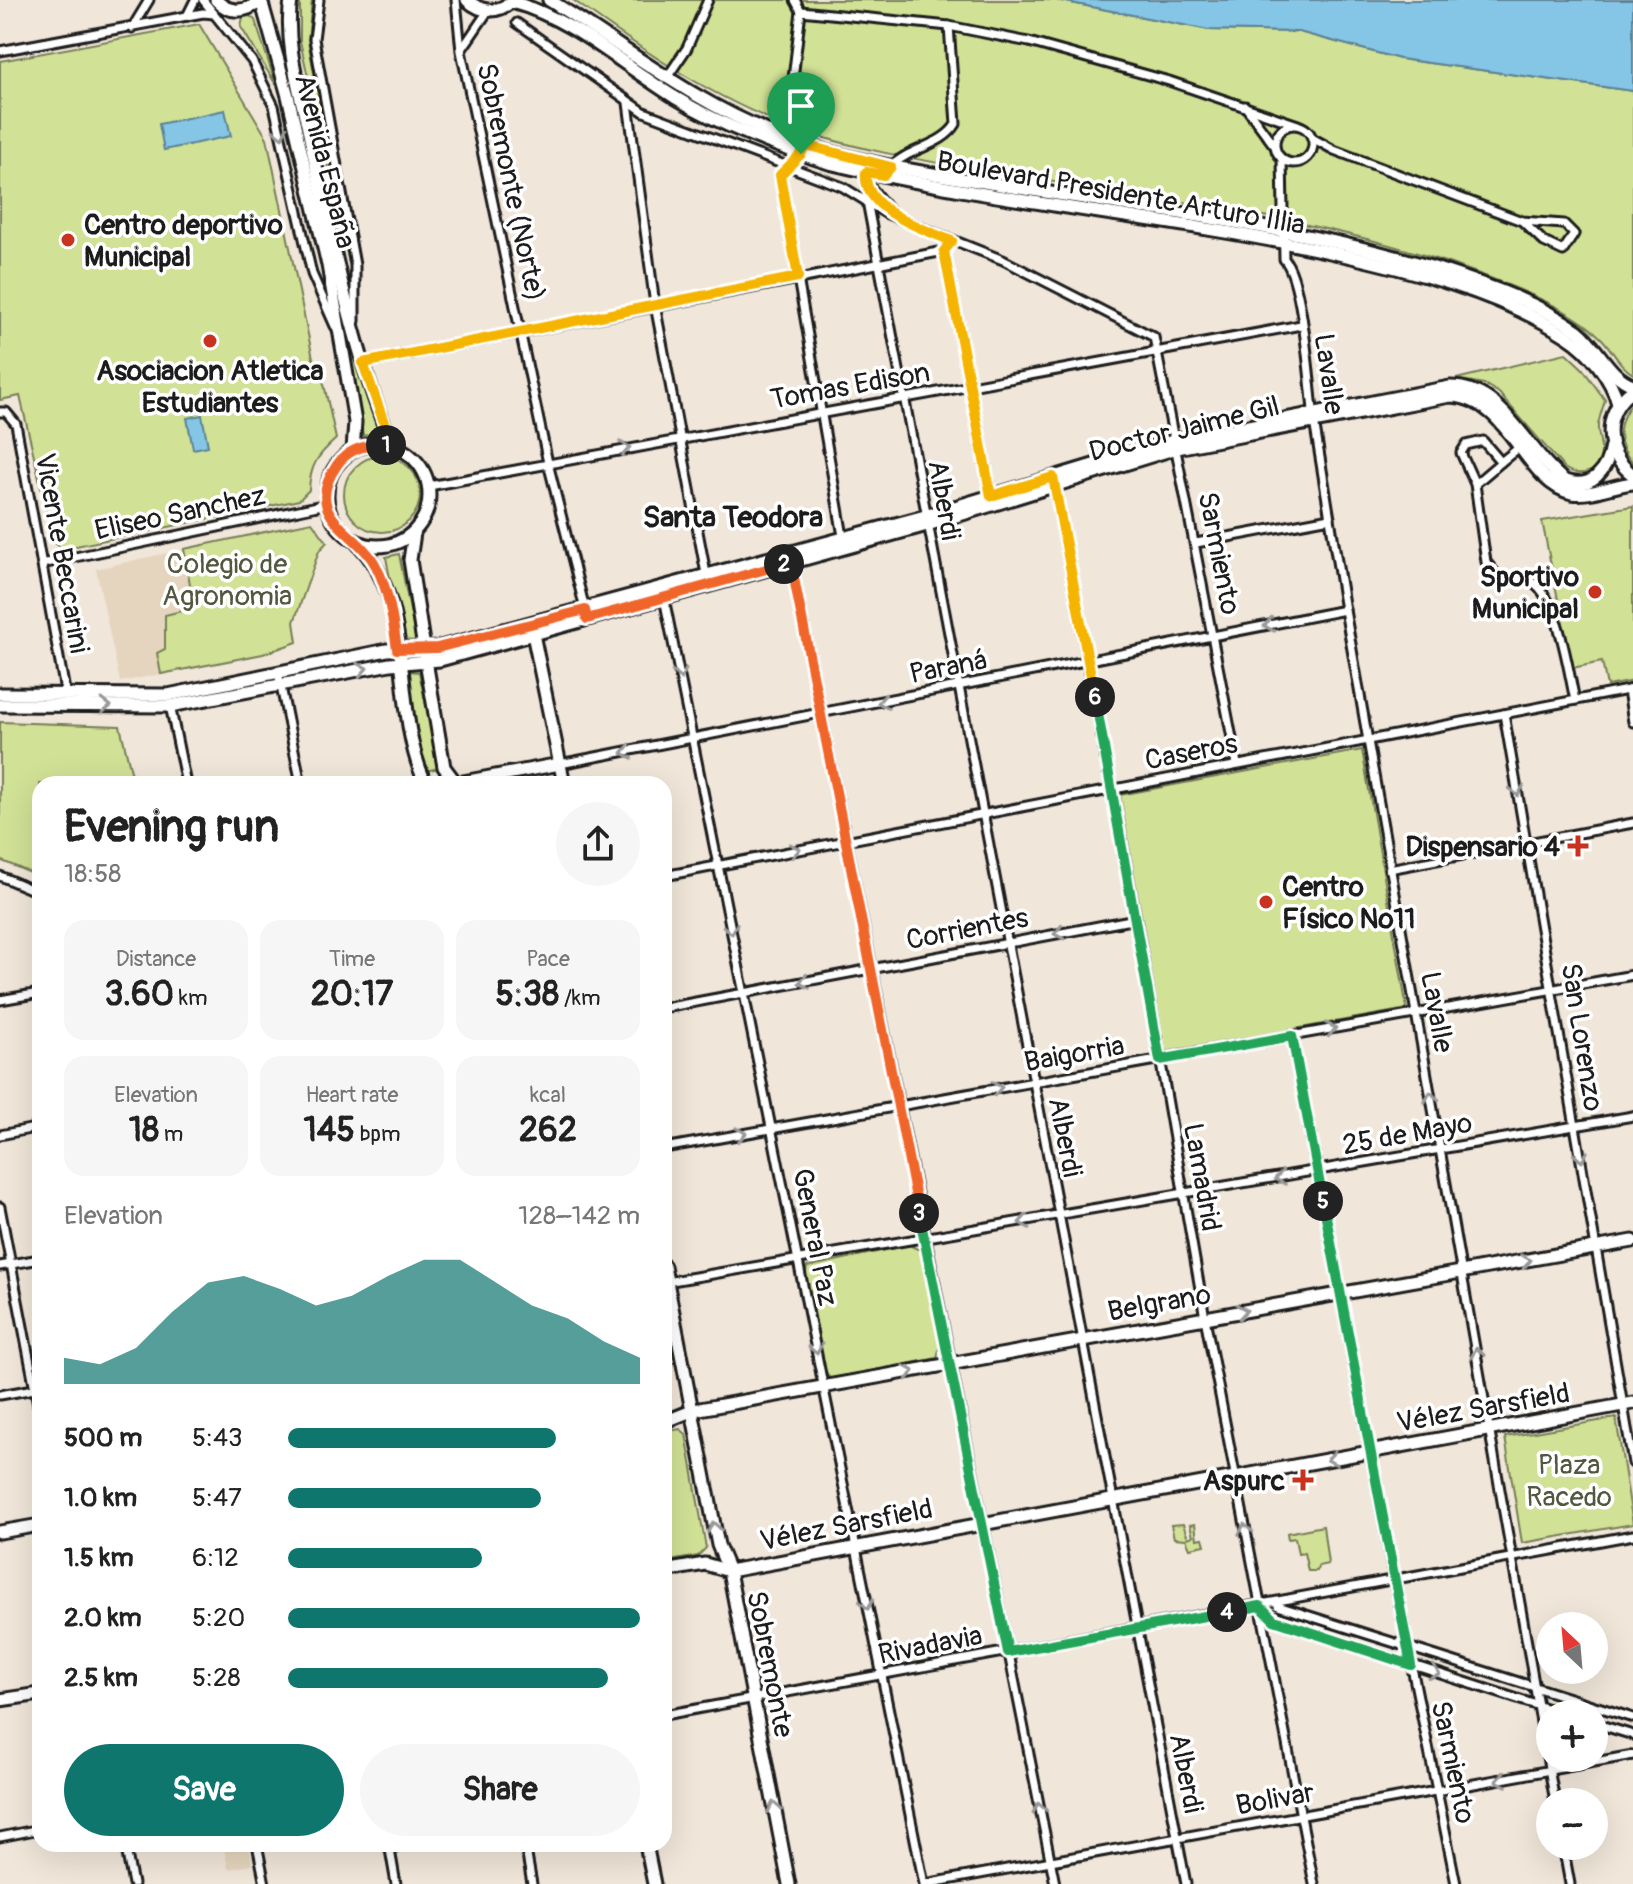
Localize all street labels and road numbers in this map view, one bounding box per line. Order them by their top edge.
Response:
street label: Sobremonte (Norte) [468,60,553,304]
street label: Avenida España [286,71,363,252]
street label: Boulevard Presidente Arturo Illia [934,144,1308,243]
street label: Lavalle [1306,331,1352,417]
street label: Tomas Edison [768,355,933,418]
street label: Doctor Jaime Gil [1086,389,1283,470]
street label: Vicente Beccarini [27,450,96,656]
street label: Alberdi [919,458,968,543]
street label: Eliseo Sanchez [92,478,269,549]
street label: Sarmiento [1189,489,1248,618]
street label: Paraná [906,643,990,692]
street label: Caseros [1142,726,1241,779]
street label: Corrientes [903,900,1032,958]
street label: San Lorenzo [1553,961,1610,1114]
street label: Lavalle [1412,969,1461,1056]
street label: Baigorria [1022,1028,1127,1080]
street label: Alberdi [1040,1094,1089,1180]
street label: 25 de Mayo [1340,1106,1475,1163]
street label: Lamadrid [1175,1120,1228,1234]
street label: General Paz [784,1166,845,1309]
street label: Belgrano [1105,1277,1214,1330]
street label: Vélez Sarsfield [1394,1376,1573,1441]
street label: Vélez Sarsfield [757,1492,936,1559]
street label: Sobremonte [738,1588,801,1741]
street label: Rivadavia [875,1618,985,1673]
street label: Sarmiento [1422,1698,1483,1827]
street label: Alberdi [1161,1730,1210,1816]
street label: Bolivar [1233,1775,1317,1824]

